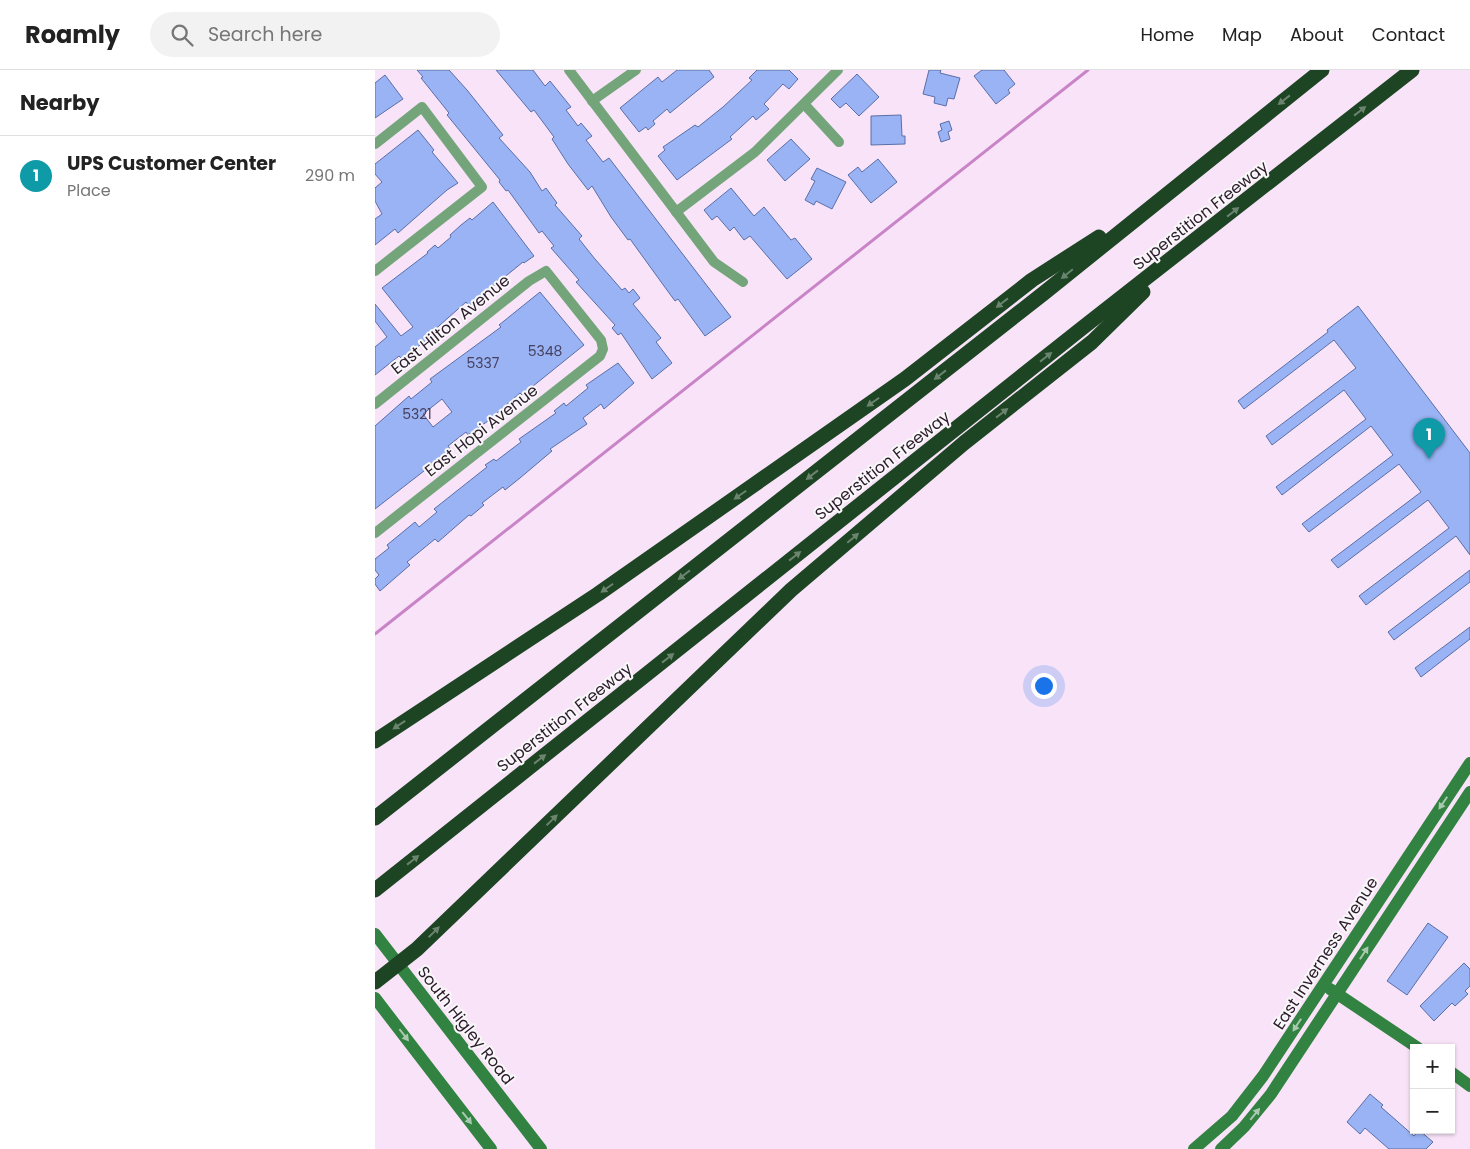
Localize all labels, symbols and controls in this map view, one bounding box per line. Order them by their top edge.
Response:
search box [150,12,500,57]
text: Roamly [25,18,120,51]
icon: search [168,21,196,49]
text: Search here [208,21,322,48]
text: Home [1140,22,1194,47]
text: Map [1222,22,1262,47]
text: About [1290,22,1344,47]
text: Contact [1372,22,1445,47]
text: Nearby [20,88,100,117]
one-way arrow [1278,95,1291,106]
one-way arrow [1353,105,1366,116]
text: UPS Customer Center [67,150,276,177]
street label: Superstition Freeway [1128,155,1273,275]
text: 1 [33,164,39,187]
text: 290 m [305,164,355,187]
text: Place [67,179,111,202]
one-way arrow [1226,206,1239,217]
one-way arrow [1061,268,1074,279]
street label: East Hilton Avenue [386,269,515,380]
one-way arrow [996,298,1009,309]
house number: 5348 [528,341,563,361]
one-way arrow [1040,351,1053,362]
house number: 5337 [467,353,500,373]
one-way arrow [934,369,947,380]
street label: East Hopi Avenue [420,379,543,482]
one-way arrow [866,397,880,407]
house number: 5321 [402,404,432,424]
street label: Superstition Freeway [810,405,955,525]
one-way arrow [995,407,1008,418]
pin: 1 [1413,418,1445,459]
one-way arrow [805,470,819,480]
one-way arrow [733,490,747,500]
one-way arrow [847,532,860,543]
one-way arrow [788,551,801,562]
one-way arrow [678,570,691,581]
one-way arrow [600,583,613,593]
one-way arrow [661,652,674,663]
street label: Superstition Freeway [492,657,637,777]
your location [1031,673,1057,699]
one-way arrow [392,720,406,730]
one-way arrow [534,753,547,764]
one-way arrow [1438,797,1448,810]
one-way arrow [546,814,558,826]
one-way arrow [406,854,419,865]
street label: East Inverness Avenue [1267,872,1384,1034]
one-way arrow [428,926,440,938]
one-way arrow [1359,946,1369,960]
street label: South Higley Road [412,961,519,1089]
one-way arrow [1292,1018,1301,1032]
one-way arrow [398,1029,409,1042]
map controls [1410,1044,1455,1134]
button: + [1410,1044,1455,1089]
button: − [1410,1089,1455,1134]
one-way arrow [1249,1108,1260,1121]
one-way arrow [462,1111,473,1124]

